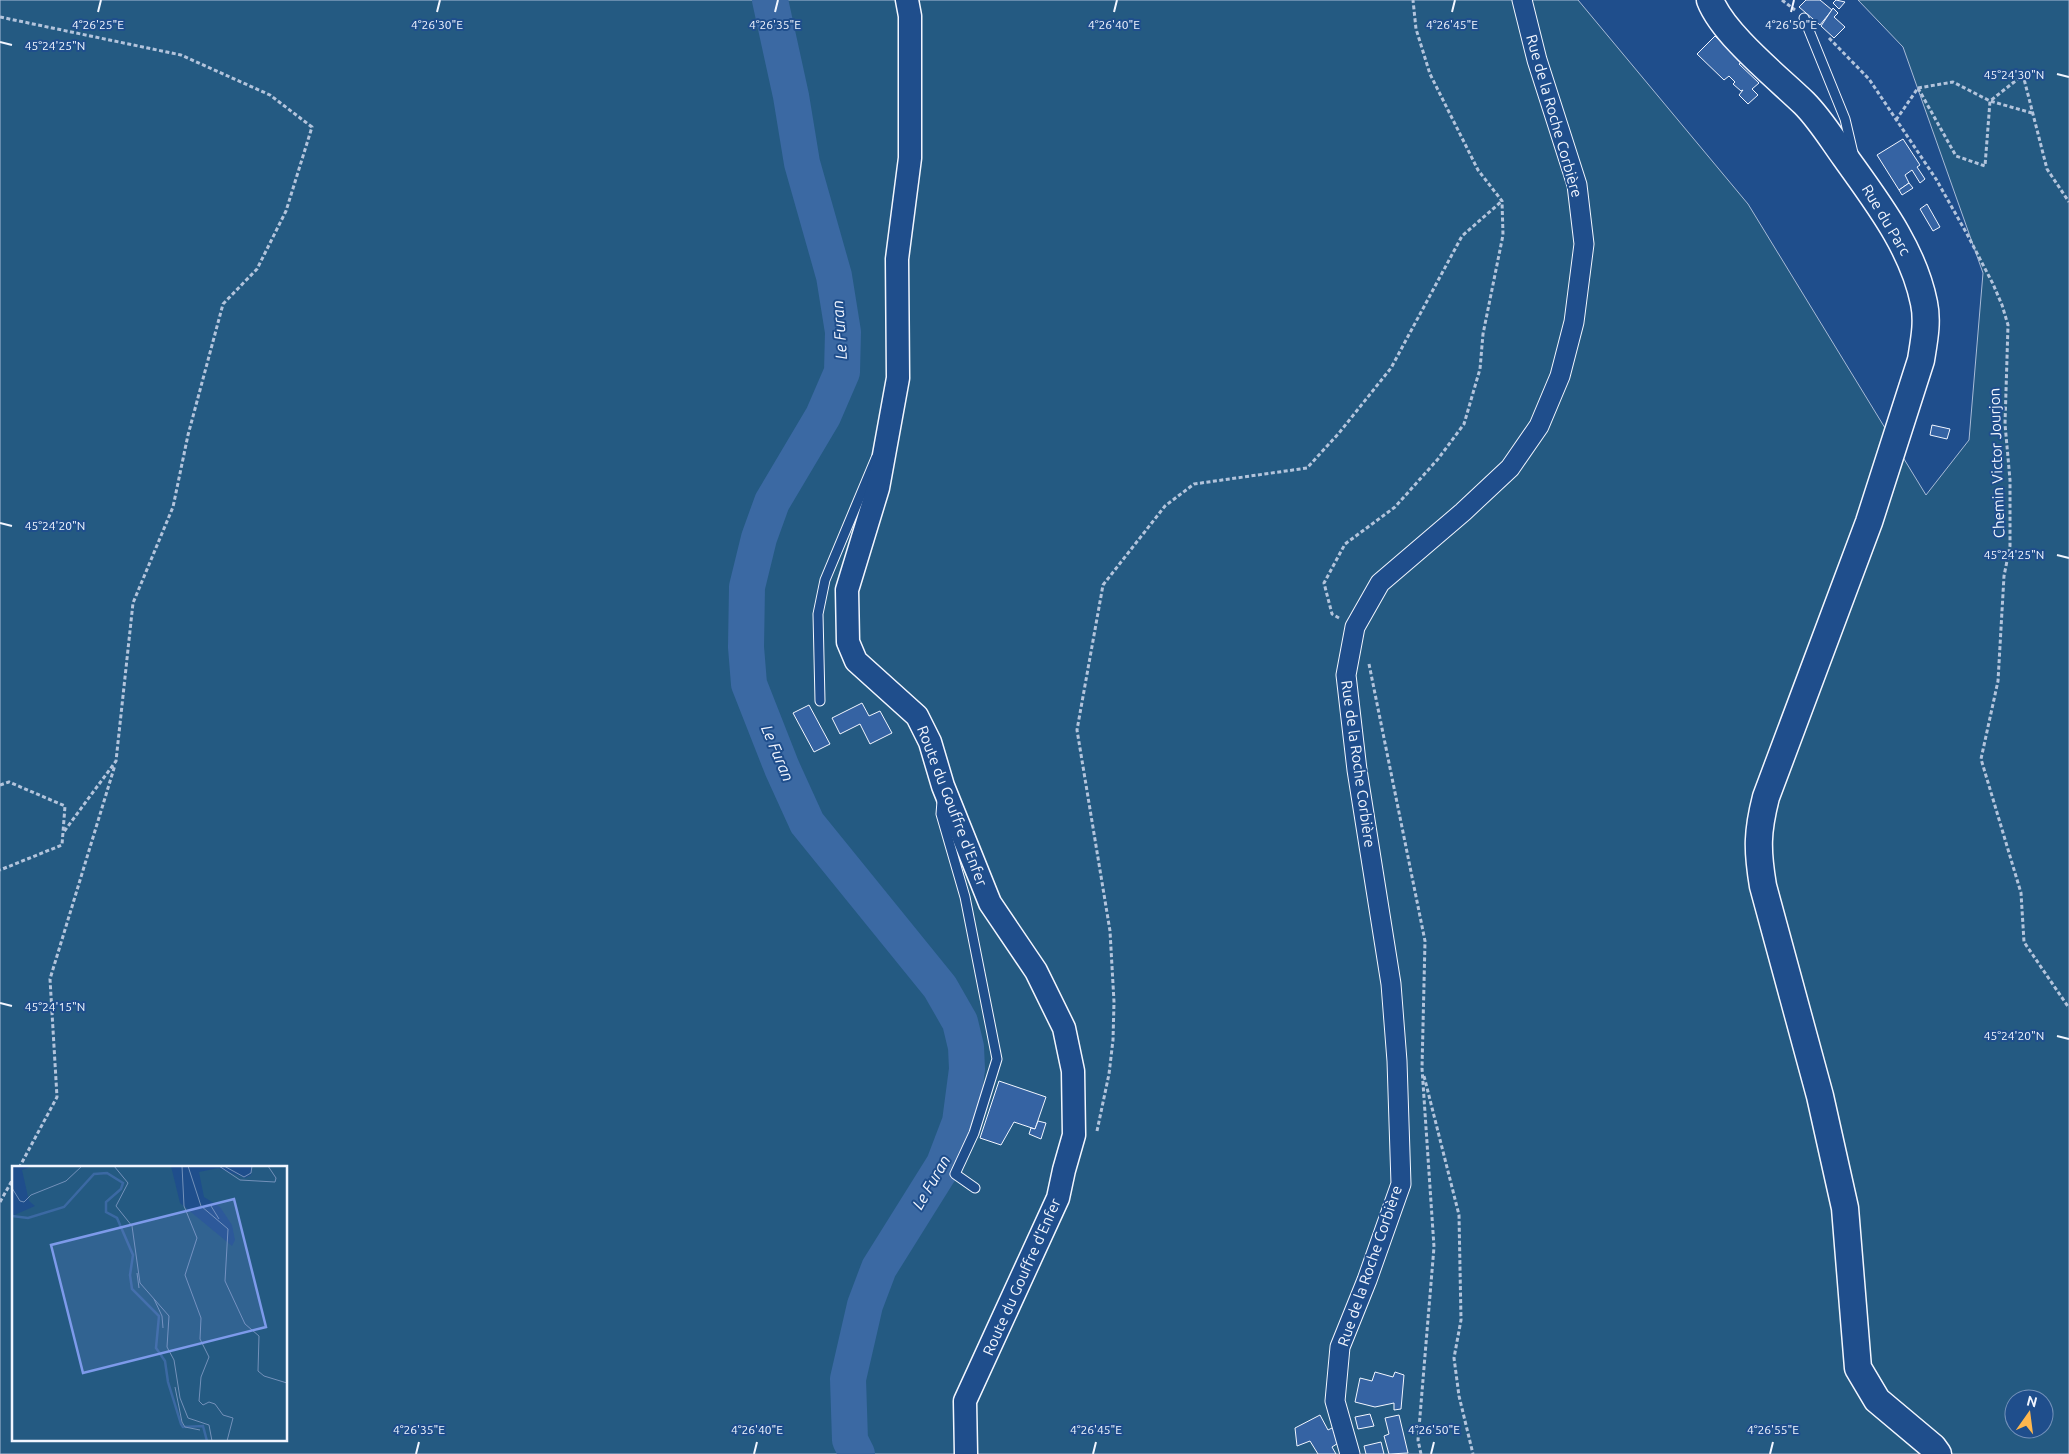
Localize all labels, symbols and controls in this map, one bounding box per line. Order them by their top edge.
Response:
text: 4°26'25"E [72,18,124,31]
text: 4°26'30"E [411,18,463,31]
text: 4°26'35"E [749,18,801,31]
text: 4°26'40"E [1088,18,1140,31]
text: 4°26'45"E [1426,18,1478,31]
text: 4°26'50"E [1765,18,1817,31]
street label: Rue de la Roche Corbière [1523,32,1586,199]
text: 45°24'25"N [25,39,85,52]
text: 45°24'30"N [1984,68,2044,81]
street label: Rue du Parc [1859,181,1914,258]
water label: Le Furan [828,300,850,360]
street label: Chemin Victor Jourjon [1985,388,2008,538]
text: 45°24'20"N [25,519,85,532]
text: 45°24'25"N [1984,548,2044,561]
street label: Rue de la Roche Corbière [1338,679,1379,849]
water label: Le Furan [758,722,798,784]
street label: Route du Gouffre d'Enfer [914,723,991,889]
text: 45°24'15"N [25,1000,85,1013]
text: 45°24'20"N [1984,1029,2044,1042]
water label: Le Furan [908,1152,954,1212]
inset map [12,1166,288,1442]
street label: Rue de la Roche Corbière [1334,1183,1405,1348]
street label: Route du Gouffre d'Enfer [979,1195,1064,1358]
north arrow [2004,1389,2054,1439]
text: N [2025,1392,2039,1410]
text: 4°26'35"E [393,1423,445,1436]
text: 4°26'40"E [731,1423,783,1436]
text: 4°26'45"E [1070,1423,1122,1436]
text: 4°26'50"E [1408,1423,1460,1436]
text: 4°26'55"E [1747,1423,1799,1436]

